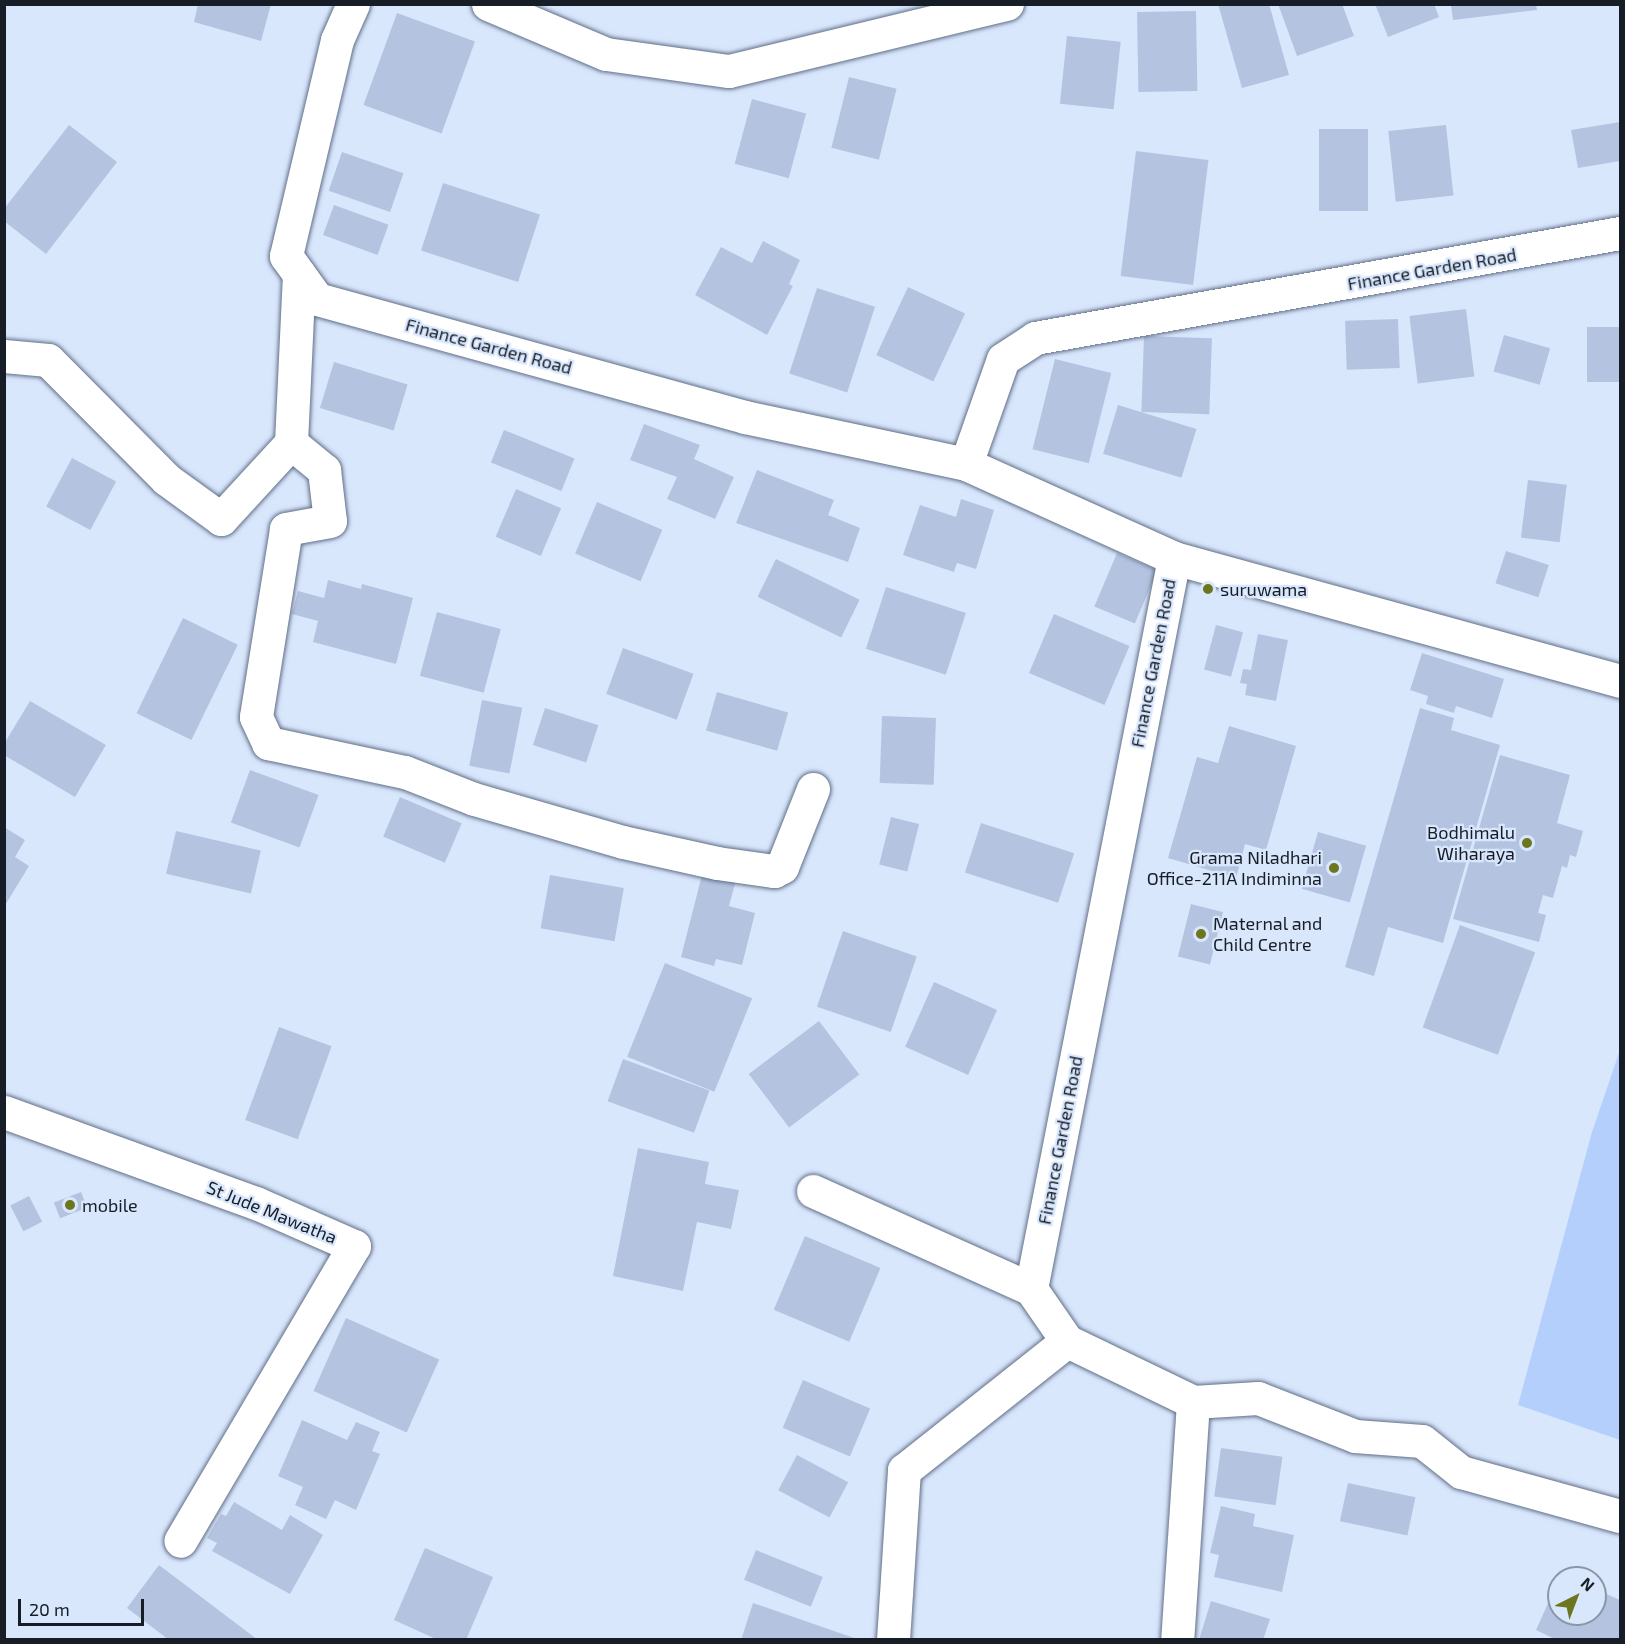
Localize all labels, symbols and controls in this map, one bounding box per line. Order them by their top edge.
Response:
street label: Finance Garden Road [1346,243,1518,295]
street label: Finance Garden Road [403,313,575,379]
street label: Finance Garden Road [1126,577,1180,749]
place label: suruwama [1220,578,1307,600]
marker: suruwama [1201,582,1215,596]
place label: Bodhimalu Wiharaya [1427,822,1515,864]
marker: Bodhimalu Wiharaya [1520,836,1534,850]
place label: Grama Niladhari Office-211A Indiminna [1146,847,1322,890]
marker: Grama Niladhari Office-211A Indiminna [1327,861,1341,875]
place label: Maternal and Child Centre [1213,913,1323,956]
marker: Maternal and Child Centre [1194,927,1208,941]
street label: Finance Garden Road [1033,1054,1087,1226]
street label: St Jude Mawatha [204,1176,340,1248]
place label: mobile [82,1194,138,1216]
marker: mobile [63,1198,77,1212]
north arrow [1547,1566,1607,1626]
text: N [1577,1573,1599,1595]
scale bar [21,1587,147,1625]
text: 20 m [29,1598,70,1620]

